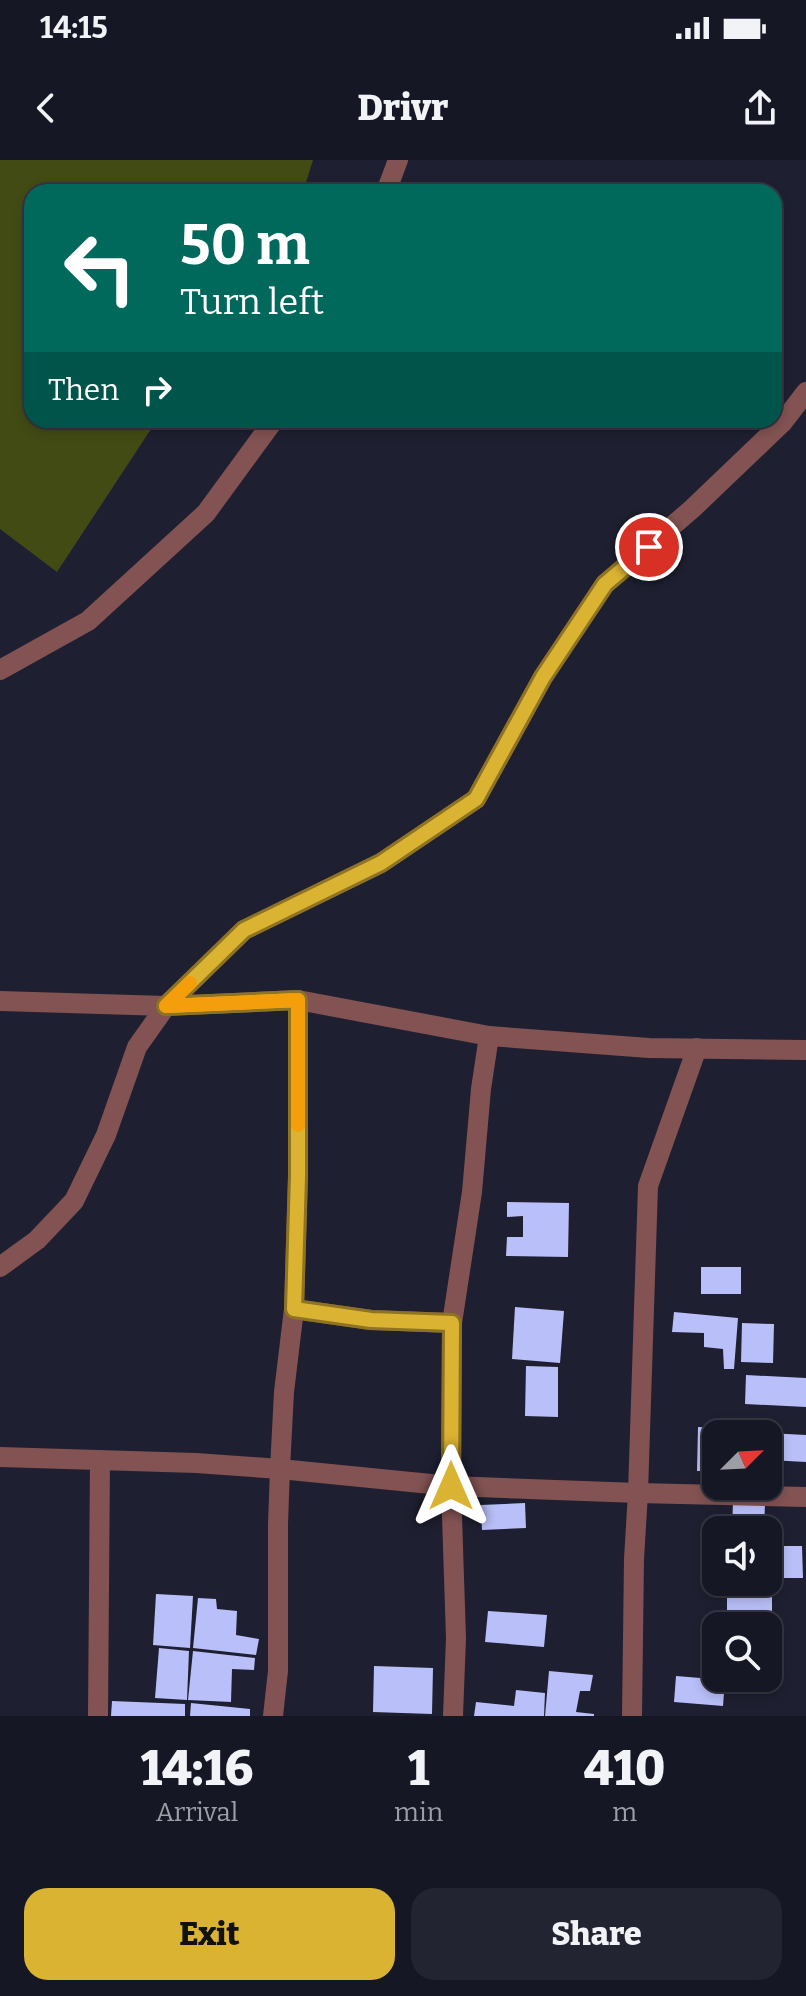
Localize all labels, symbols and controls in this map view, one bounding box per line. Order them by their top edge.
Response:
text: 14:15 [40,10,108,46]
icon: back [24,86,68,130]
text: Drivr [358,86,448,130]
icon: share [738,86,782,130]
text: 50 m [180,212,310,279]
icon: left [48,216,152,320]
text: Turn left [180,280,324,324]
icon: right [135,368,179,412]
text: Then [48,372,119,408]
pin [615,513,683,581]
icon: arrive [627,525,671,569]
north arrow [702,1420,782,1500]
map controls [702,1420,782,1692]
position arrow [409,1444,493,1528]
button: sound [702,1516,782,1596]
button: search [702,1612,782,1692]
text: 14:16 [141,1740,253,1798]
text: 1 [408,1740,429,1798]
text: 410 [584,1740,665,1798]
text: Arrival [156,1797,238,1828]
text: min [394,1797,443,1828]
text: m [612,1797,637,1828]
button: Exit [24,1888,395,1980]
button: Share [411,1888,782,1980]

